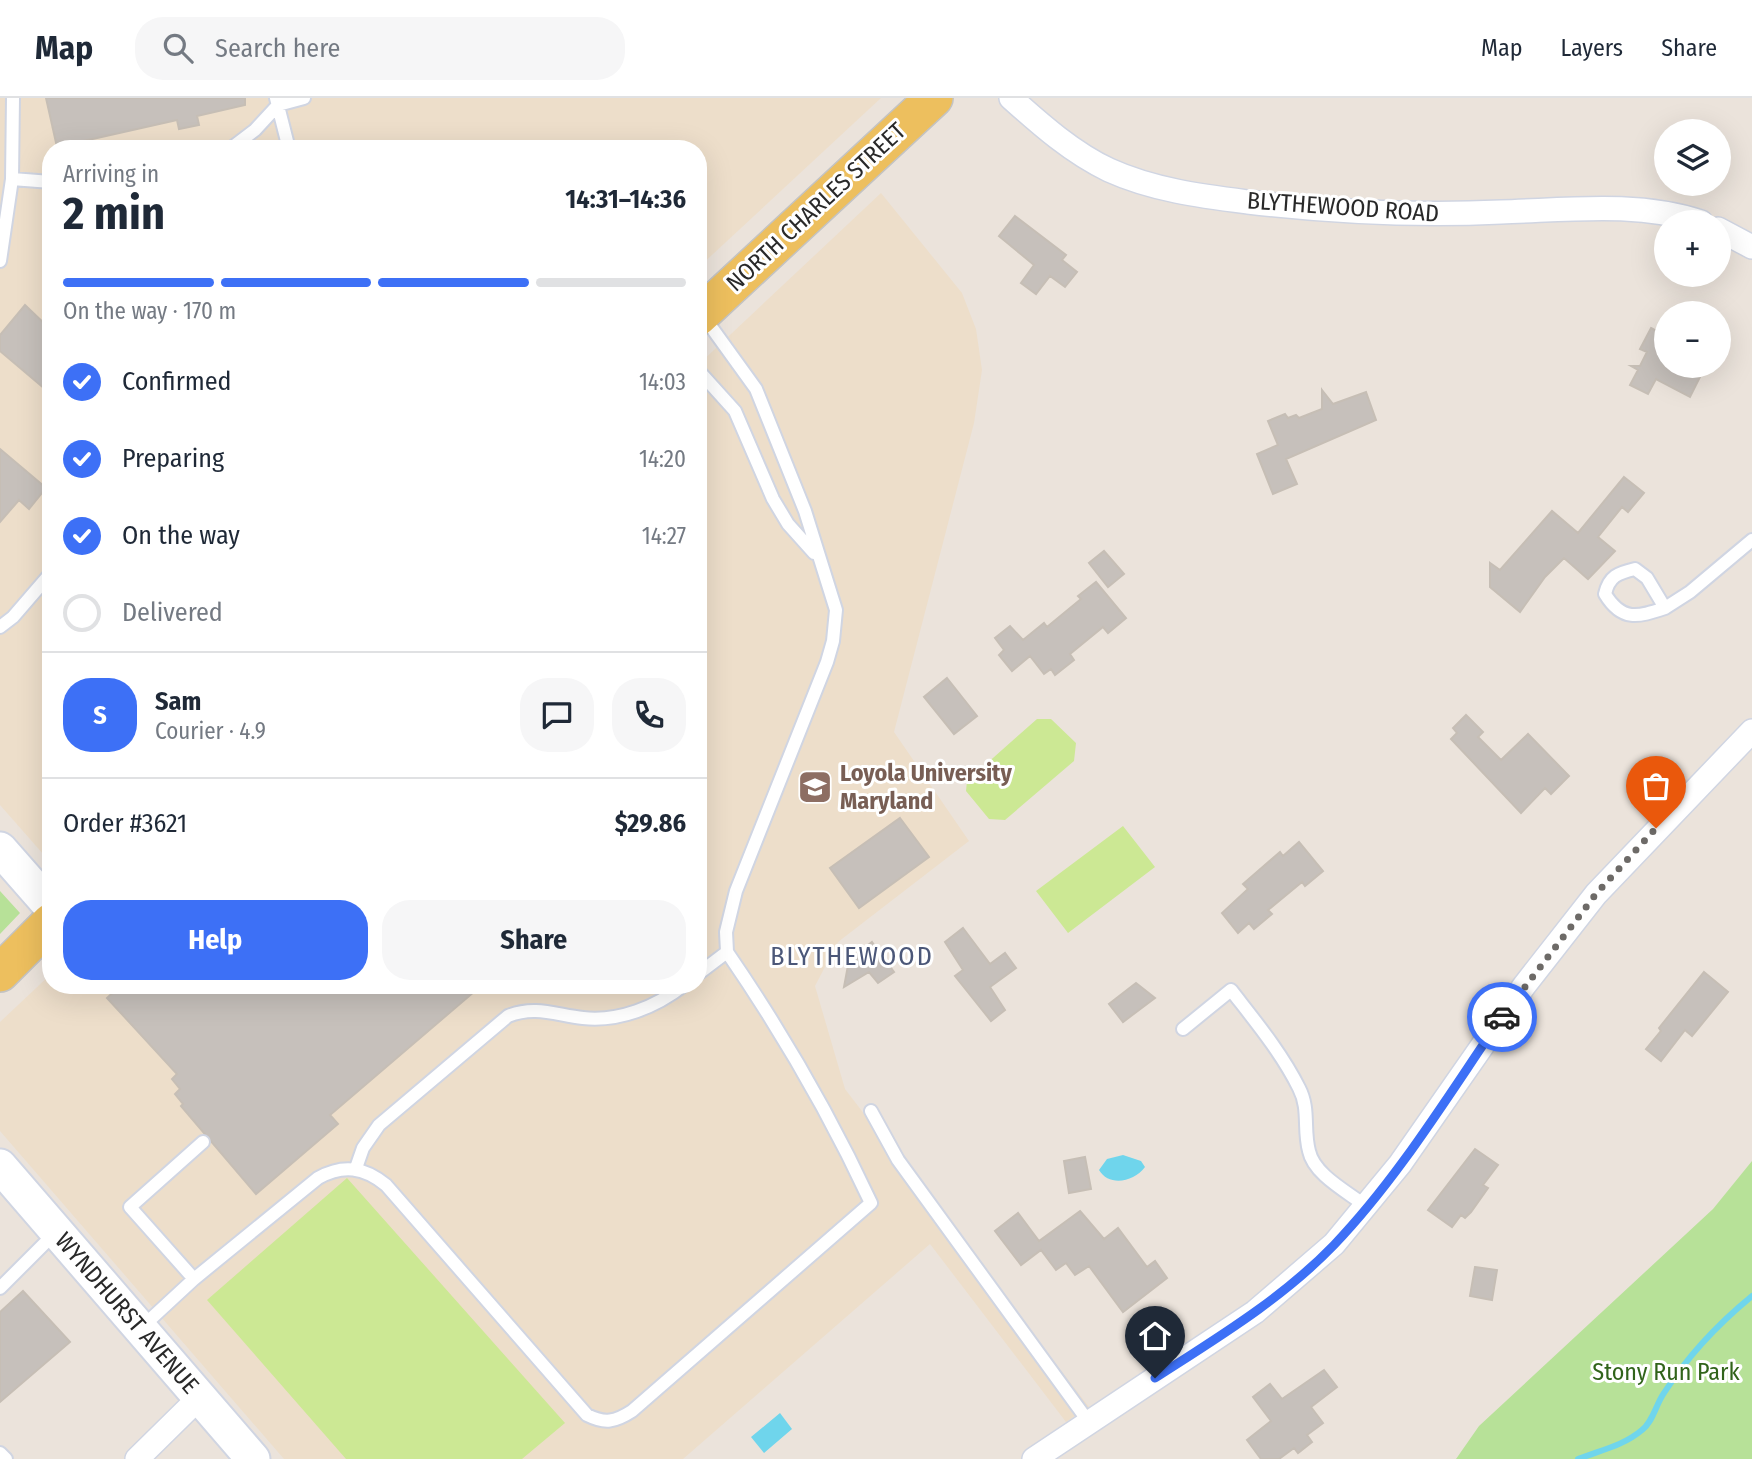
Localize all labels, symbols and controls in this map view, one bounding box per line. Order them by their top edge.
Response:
search box [135,17,625,80]
text: Map [35,28,93,68]
icon: search [159,29,197,67]
text: Search here [215,33,340,64]
text: Map [1481,34,1523,62]
text: Layers [1561,34,1623,62]
text: Share [1661,34,1717,62]
street label: NORTH CHARLES STREET [721,117,911,297]
map controls [1654,119,1731,378]
button: layers [1654,119,1731,196]
text: Arriving in [63,160,159,188]
text: 14:31–14:36 [565,184,686,215]
text: 2 min [63,186,165,241]
street label: BLYTHEWOOD ROAD [1246,186,1440,228]
button: + [1654,210,1731,287]
text: On the way · 170 m [63,297,236,325]
button: − [1654,301,1731,378]
icon: check [63,363,101,401]
text: Confirmed [122,366,232,397]
text: 14:03 [639,368,686,396]
icon: check [63,440,101,478]
text: Preparing [122,443,224,474]
text: 14:20 [639,445,686,473]
icon: check [63,517,101,555]
text: On the way [122,520,240,551]
text: 14:27 [642,522,686,550]
text: Delivered [122,597,223,628]
button: chat [520,678,594,752]
button: phone [612,678,686,752]
text: Sam [155,686,201,717]
text: S [93,700,107,731]
text: Courier · 4.9 [155,717,266,745]
pin [1626,756,1686,828]
place label: Loyola University Maryland [840,759,1012,815]
icon: bag [1637,767,1675,805]
school or university icon: Loyola University Maryland [796,768,834,806]
text: Order #3621 [63,808,187,839]
text: $29.86 [615,808,686,839]
button: Help [63,900,368,980]
button: Share [382,900,686,980]
district label: BLYTHEWOOD [770,941,934,972]
courier [1467,982,1537,1052]
icon: car [1483,998,1521,1036]
street label: WYNDHURST AVENUE [50,1227,204,1399]
pin [1125,1306,1185,1378]
icon: home [1136,1317,1174,1355]
park label: Stony Run Park [1592,1358,1741,1386]

